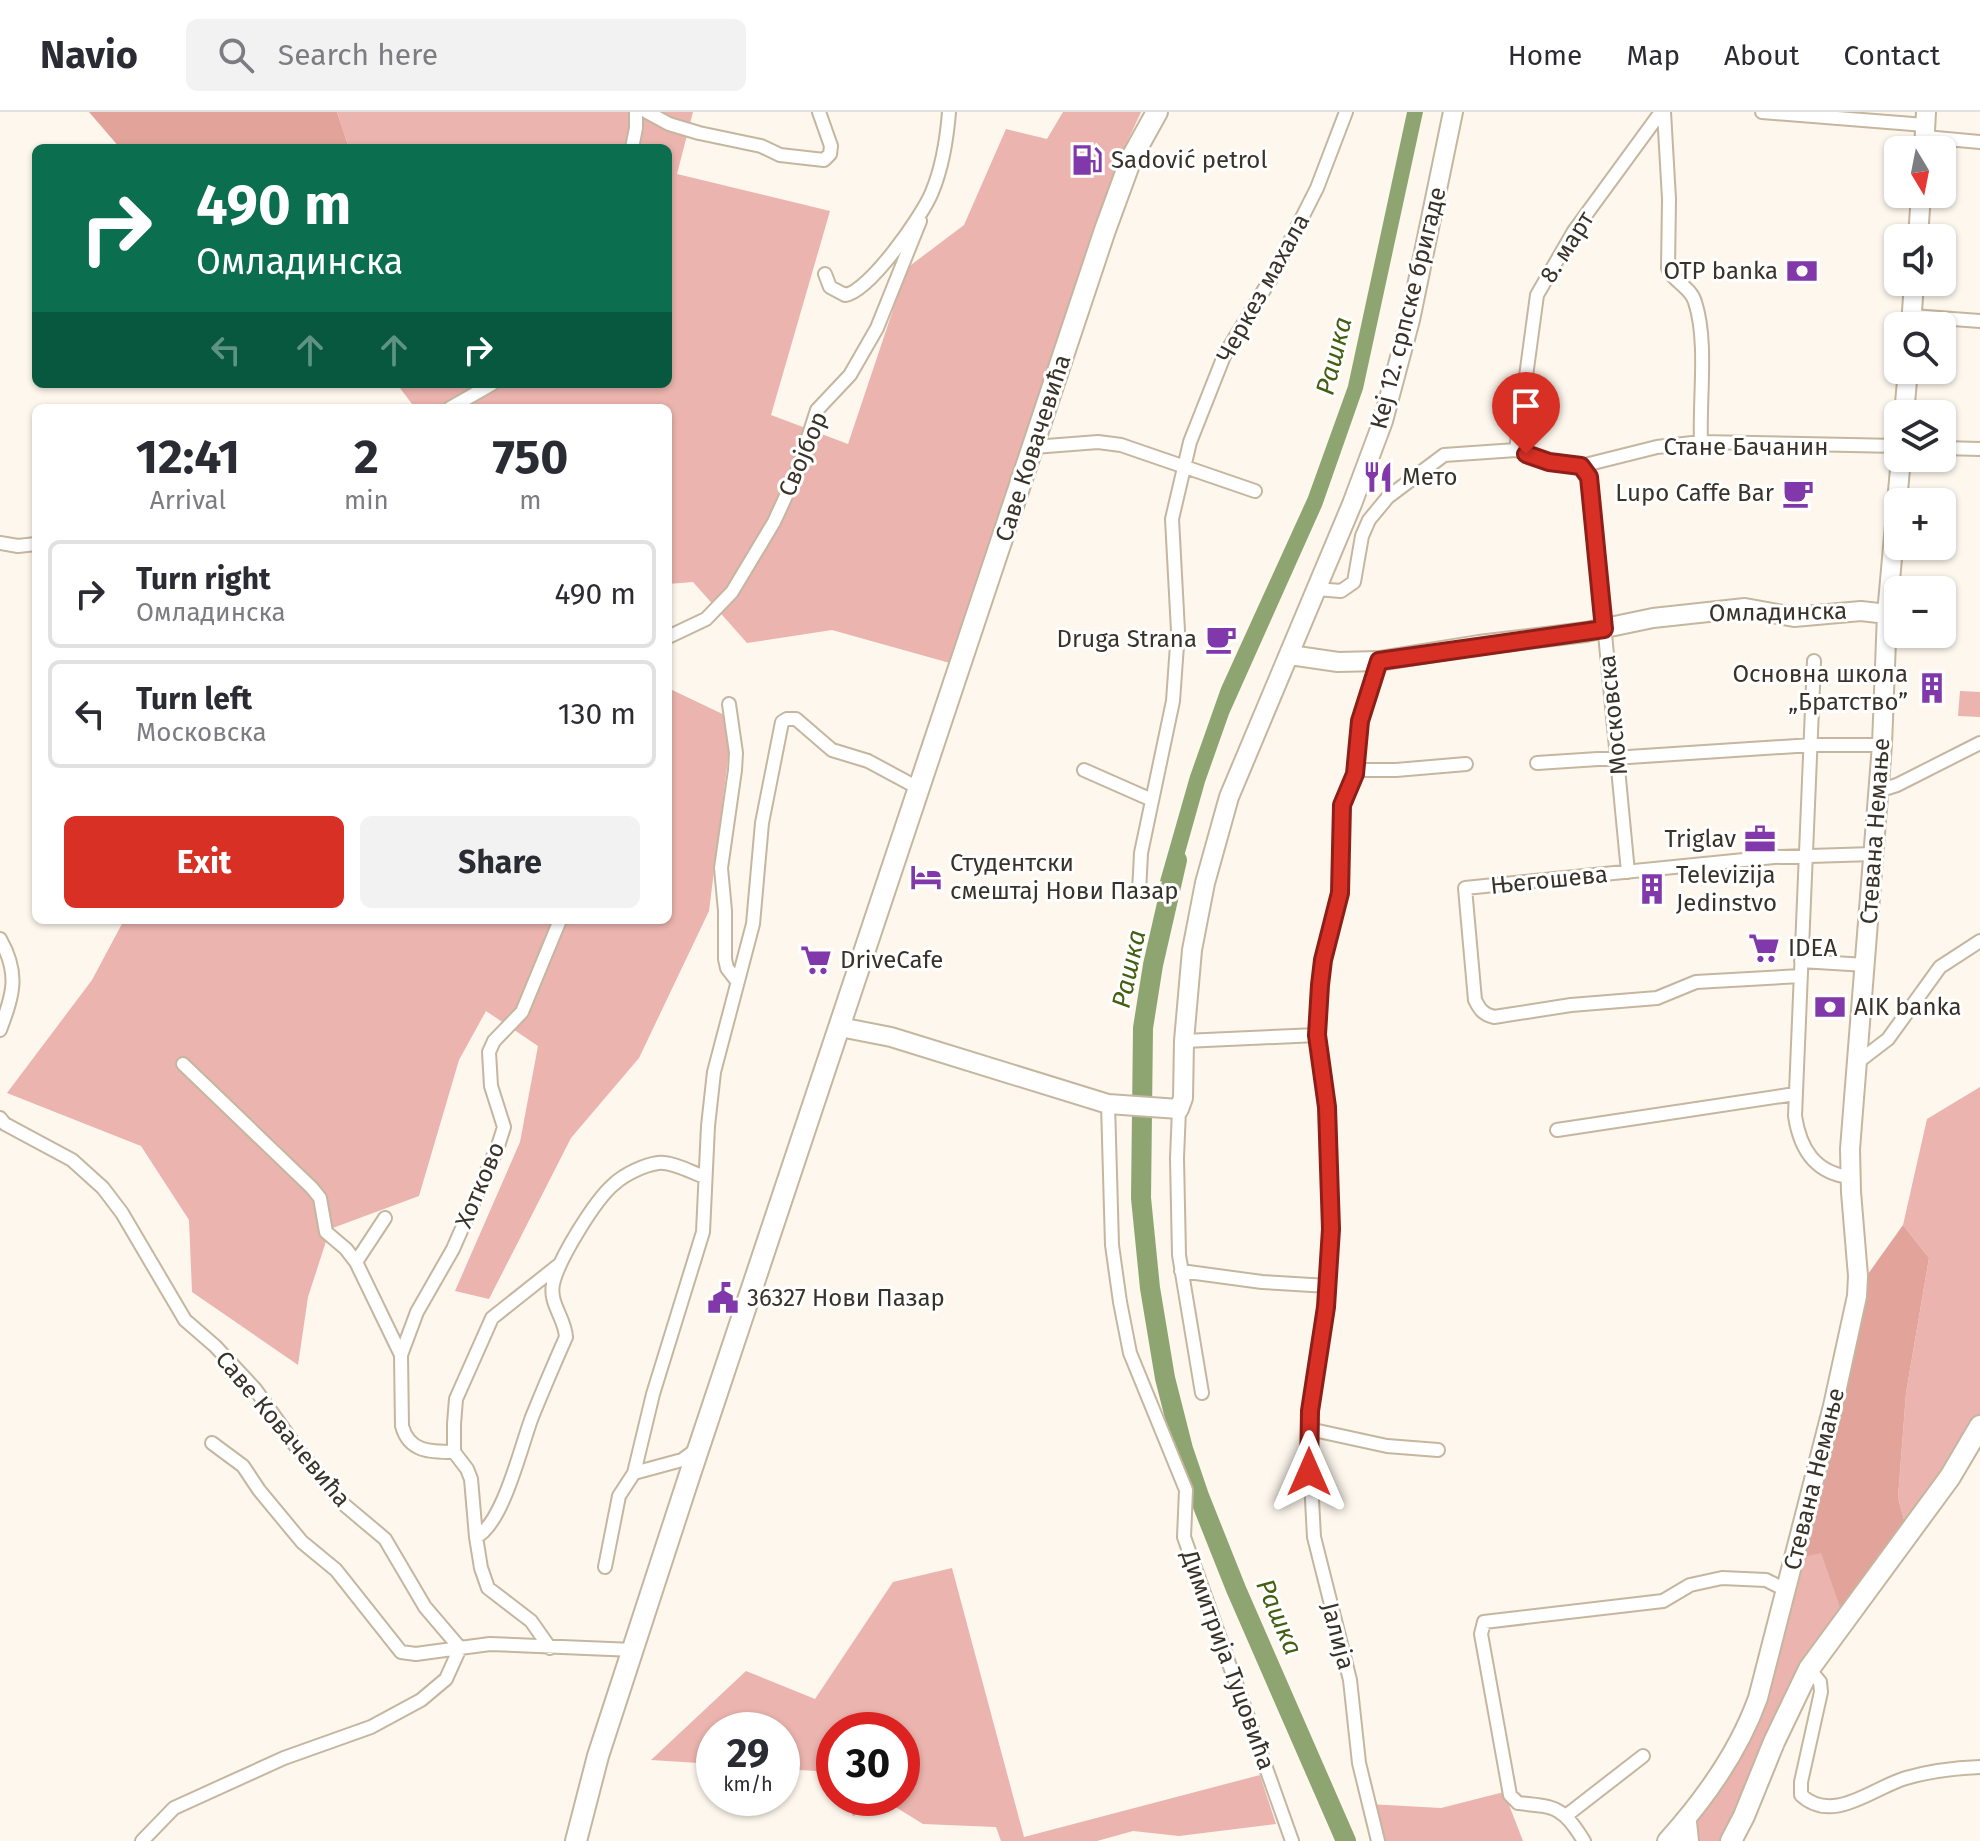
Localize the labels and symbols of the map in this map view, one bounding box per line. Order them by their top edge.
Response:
north arrow [1884,136,1956,208]
fuel station icon: Sadović petrol [1070,143,1104,177]
place label: Sadović petrol [1111,146,1267,174]
street label: Кеј 12. српске бригаде [1364,184,1452,432]
street label: 8. март [1534,206,1600,288]
street label: Черкез махала [1211,209,1315,367]
bank icon: OTP banka [1785,254,1819,288]
place label: OTP banka [1663,257,1778,285]
water label: Рашка [1309,314,1359,398]
street label: Саве Ковачевића [990,351,1076,545]
pin [1492,372,1560,454]
street label: Својбор [773,407,833,501]
street label: Стане Бачанин [1664,433,1828,461]
restaurant icon: Мето [1361,460,1395,494]
place label: Мето [1402,463,1457,491]
cafe icon: Lupo Caffe Bar [1781,476,1815,510]
place label: Lupo Caffe Bar [1615,479,1775,507]
street label: Омладинска [1709,597,1847,627]
cafe icon: Druga Strana [1204,622,1238,656]
place label: Druga Strana [1057,625,1197,653]
street label: Московска [1593,654,1633,776]
place label: Основна школа „Братство” [1732,660,1908,716]
building icon: Основна школа „Братство” [1915,671,1949,705]
street label: Стевана Немање [1855,737,1895,925]
office icon: Triglav [1743,822,1777,856]
place label: Triglav [1664,825,1736,853]
place label: Студентски смештај Нови Пазар [950,849,1178,905]
hotel icon: Студентски смештај Нови Пазар [909,860,943,894]
street label: Његошева [1489,860,1609,900]
place label: Televizija Jedinstvo [1676,861,1777,917]
building icon: Televizija Jedinstvo [1635,872,1669,906]
water label: Рашка [1106,927,1152,1011]
supermarket icon: IDEA [1747,931,1781,965]
place label: IDEA [1788,934,1837,962]
supermarket icon: DriveCafe [799,943,833,977]
place label: DriveCafe [840,946,943,974]
bank icon: AIK banka [1813,990,1847,1024]
place label: AIK banka [1854,993,1961,1021]
street label: Хотково [449,1138,511,1232]
public building icon: 36327 Нови Пазар [706,1281,740,1315]
place label: 36327 Нови Пазар [747,1284,945,1312]
street label: Саве Ковачевића [210,1345,356,1513]
street label: Стевана Немање [1778,1385,1850,1573]
position arrow [1267,1430,1351,1514]
street label: Димитрија Туцовића [1175,1546,1281,1774]
water label: Рашка [1249,1574,1309,1660]
street label: Јалија [1316,1599,1360,1673]
speed limit sign: 30 [816,1712,920,1816]

